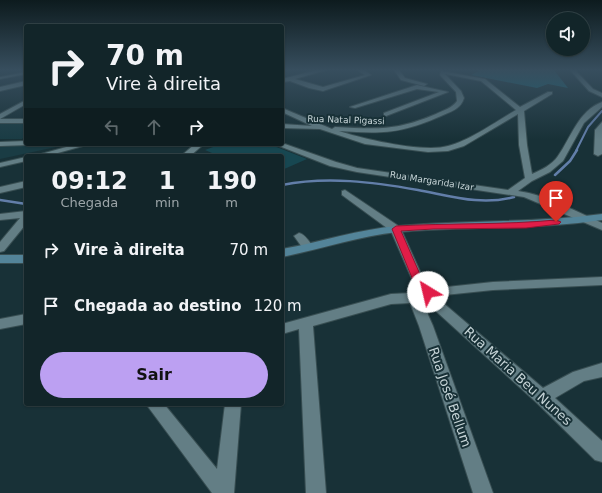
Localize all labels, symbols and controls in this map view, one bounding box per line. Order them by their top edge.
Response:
map controls [546,12,590,56]
button: sound [546,12,590,56]
text: 70 m [106,39,184,72]
icon: right [40,40,92,92]
text: Vire à direita [106,73,221,94]
street label: Rua Natal Pigassi [307,114,385,126]
icon: left [101,116,123,138]
icon: ahead [143,116,165,138]
icon: right [185,116,207,138]
text: 09:12 [51,167,128,195]
text: 1 [159,167,175,195]
text: 190 [207,167,257,195]
street label: Rua Margarida Izar [389,169,475,193]
pin [539,181,573,222]
icon: arrive [545,187,567,209]
text: Chegada [61,195,118,210]
text: min [155,195,179,210]
text: m [225,195,238,210]
icon: right [40,239,62,261]
text: Vire à direita [74,241,185,259]
text: 70 m [230,241,268,259]
position arrow [407,271,449,313]
icon: arrive [40,295,62,317]
text: Chegada ao destino [74,297,242,315]
text: 120 m [254,297,302,315]
street label: Rua Maria Beu Nunes [461,324,575,428]
street label: Rua José Bellum [426,345,474,449]
button: Sair [40,352,268,398]

